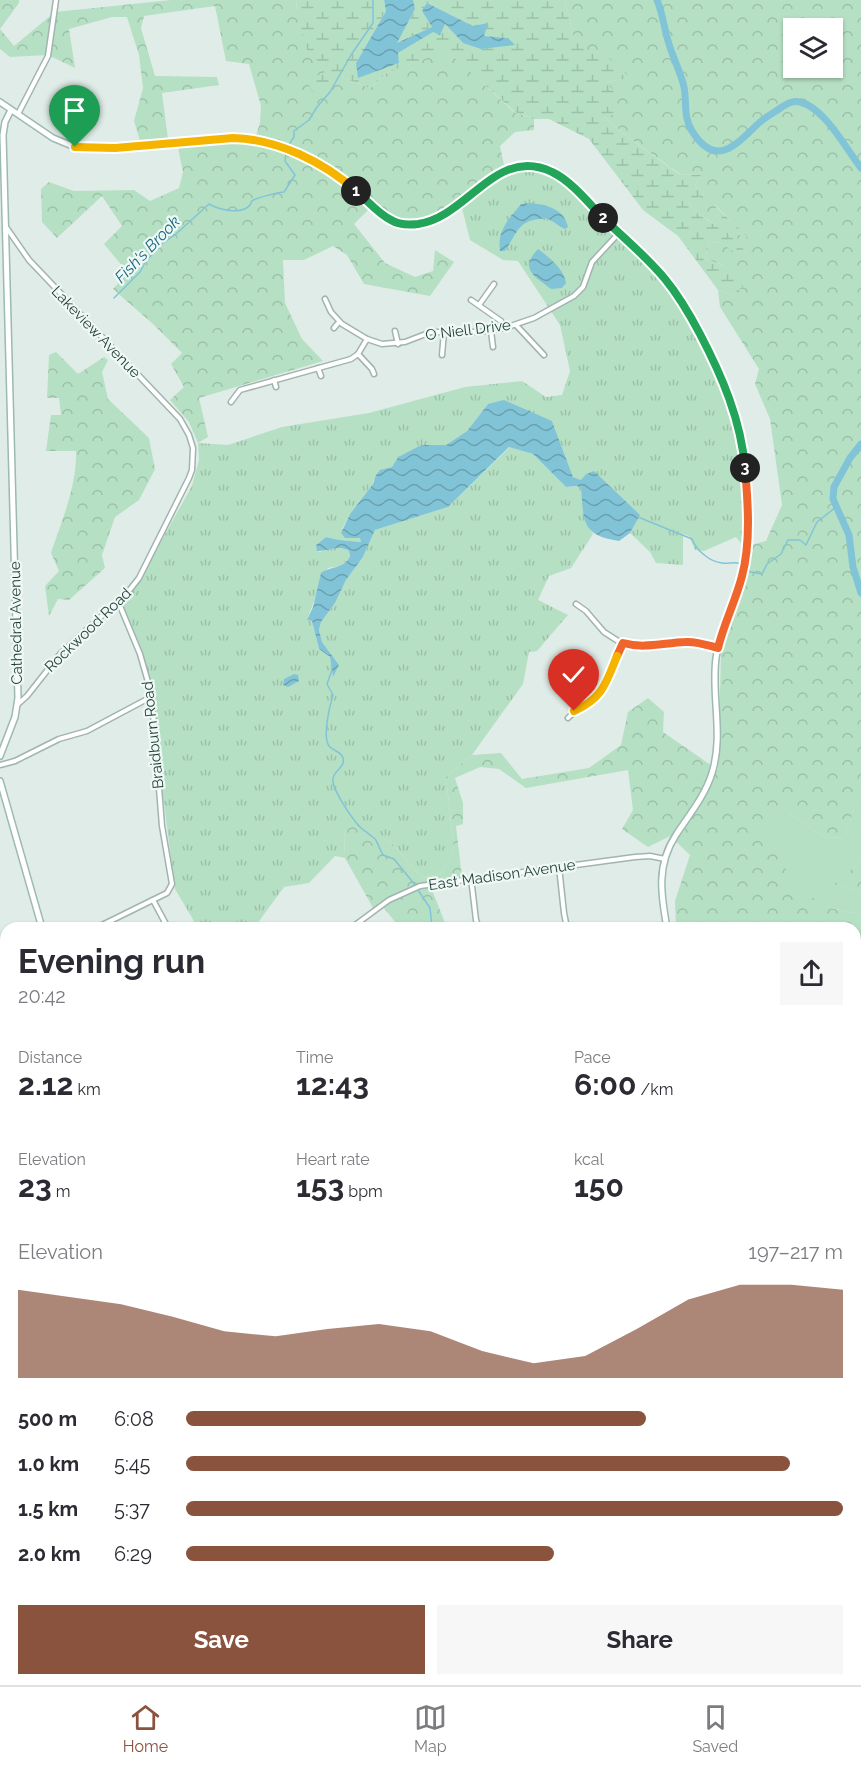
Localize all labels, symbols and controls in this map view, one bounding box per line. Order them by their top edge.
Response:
map controls [783,18,843,78]
button: layers [783,18,843,78]
pin [49,85,100,147]
icon: arrive [58,94,91,127]
pin: 1 [341,176,371,206]
text: 1 [352,181,360,200]
pin: 2 [588,203,618,233]
text: 2 [598,208,608,227]
water label: Fish's Brook [111,212,184,287]
street label: Lakeview Avenue [48,282,145,382]
street label: O Niell Drive [424,316,512,344]
pin: 3 [730,453,760,483]
text: 3 [741,458,749,477]
street label: Cathedral Avenue [6,561,26,685]
street label: Rockwood Road [41,584,135,676]
pin [548,649,599,711]
icon: check [557,658,590,691]
street label: Braidburn Road [138,680,168,790]
street label: East Madison Avenue [427,856,577,894]
text: Evening run [18,942,205,981]
button: share [780,942,843,1005]
text: 20:42 [18,984,66,1008]
text: Distance [18,1048,82,1067]
text: Time [296,1048,333,1067]
text: Pace [574,1048,611,1067]
text: 2.12 [18,1067,73,1102]
text: 12:43 [296,1067,369,1102]
text: 6:00 [574,1067,636,1102]
text: km [73,1080,101,1099]
text: /km [636,1080,673,1099]
text: Elevation [18,1150,86,1169]
text: Heart rate [296,1150,370,1169]
text: kcal [574,1150,604,1169]
text: 23 [18,1169,52,1204]
text: 153 [296,1169,344,1204]
text: 150 [574,1169,624,1204]
text: m [52,1182,70,1201]
text: bpm [344,1182,383,1201]
text: Elevation [18,1240,103,1264]
text: 197–217 m [748,1240,843,1264]
text: 500 m [18,1407,77,1431]
text: 6:08 [114,1407,154,1431]
text: 1.0 km [18,1452,79,1476]
text: 5:45 [114,1452,150,1476]
text: 1.5 km [18,1497,78,1521]
text: 5:37 [114,1497,150,1521]
text: 2.0 km [18,1542,81,1566]
text: 6:29 [114,1542,152,1566]
button: Save [18,1605,425,1674]
button: Share [437,1605,843,1674]
tab: Home [123,1701,168,1756]
tab: Map [414,1701,447,1756]
tab: Saved [692,1701,738,1756]

